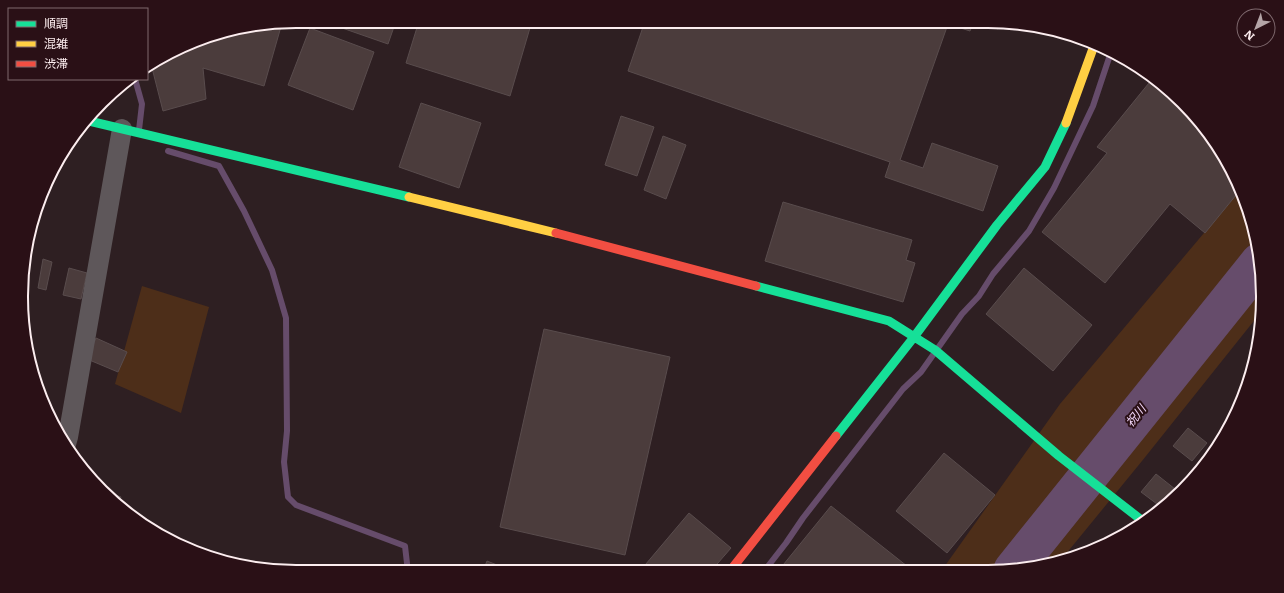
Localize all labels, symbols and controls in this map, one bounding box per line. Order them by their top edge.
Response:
legend [8,8,148,80]
north arrow [1236,8,1276,48]
text: 順調 [44,14,68,32]
text: N [1240,27,1257,45]
text: 混雑 [44,34,68,52]
text: 渋滞 [44,54,68,72]
water label: 祝川 [1121,399,1151,430]

